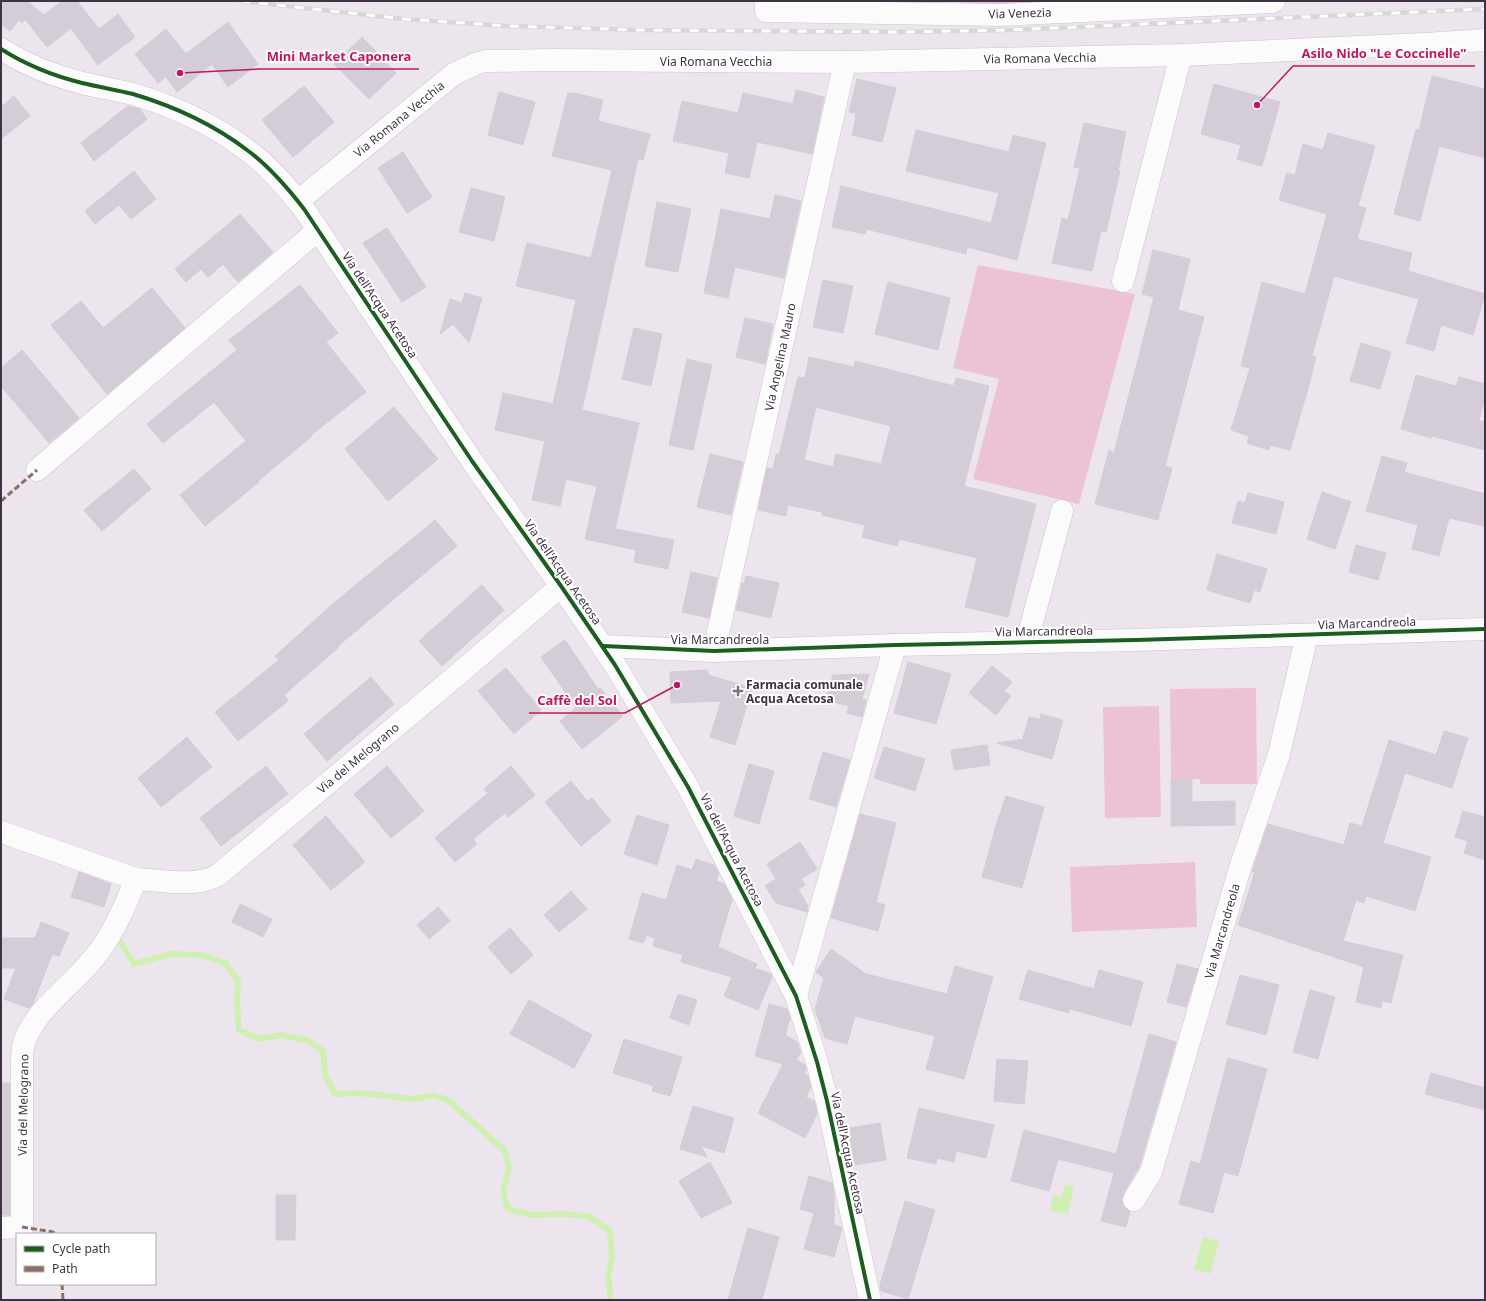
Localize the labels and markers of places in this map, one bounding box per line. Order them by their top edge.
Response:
callout: Asilo Nido "Le Coccinelle" [1293,41,1475,66]
callout: Mini Market Caponera [259,44,419,69]
place label: Farmacia comunale Acqua Acetosa [746,676,863,707]
marker: Farmacia comunale Acqua Acetosa [733,686,743,696]
callout: Caffè del Sol [529,688,625,713]

